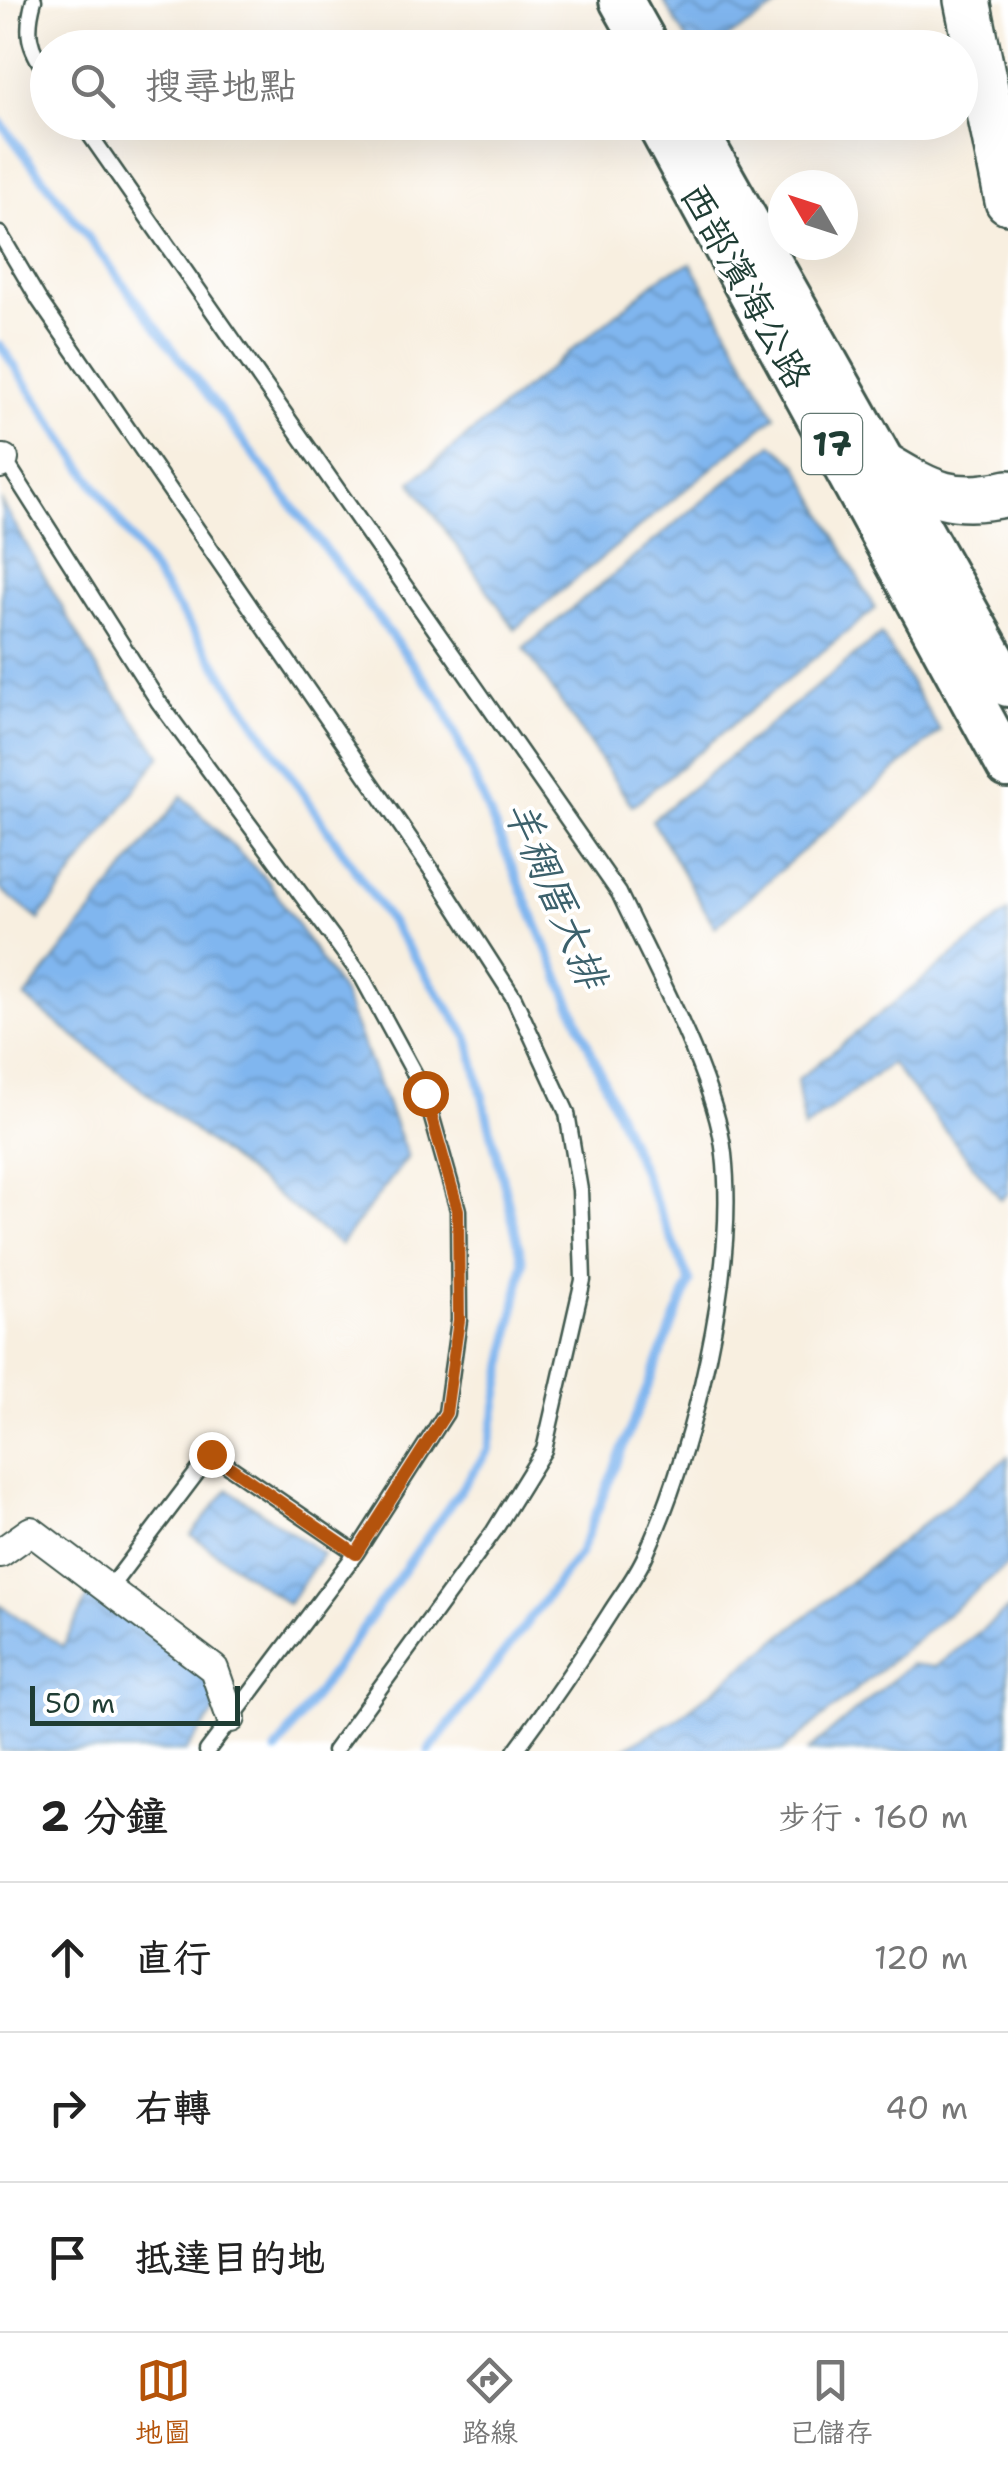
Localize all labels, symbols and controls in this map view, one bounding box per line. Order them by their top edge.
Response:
search box [30,30,978,140]
icon: search [65,58,120,113]
text: 搜尋地點 [145,60,297,111]
north arrow [768,170,858,260]
street label: 西部濱海公路 [669,174,824,398]
road number: 17 [802,414,862,474]
water label: 羊稠厝大排 [492,791,621,1000]
route start [403,1071,449,1117]
route end [189,1432,235,1478]
scale bar [30,1681,240,1726]
text: 50 m [45,1684,115,1722]
text: 2 分鐘 [40,1788,168,1844]
text: 步行 · 160 m [778,1795,968,1838]
icon: ahead [40,1930,95,1985]
text: 直行 [135,1932,211,1983]
text: 120 m [874,1936,968,1979]
icon: right [40,2080,95,2135]
text: 右轉 [135,2082,211,2133]
text: 40 m [885,2086,968,2129]
icon: arrive [40,2230,95,2285]
text: 抵達目的地 [135,2232,325,2283]
tab: 地圖 [135,2353,191,2451]
tab: 路線 [462,2353,518,2451]
tab: 已儲存 [789,2353,873,2451]

